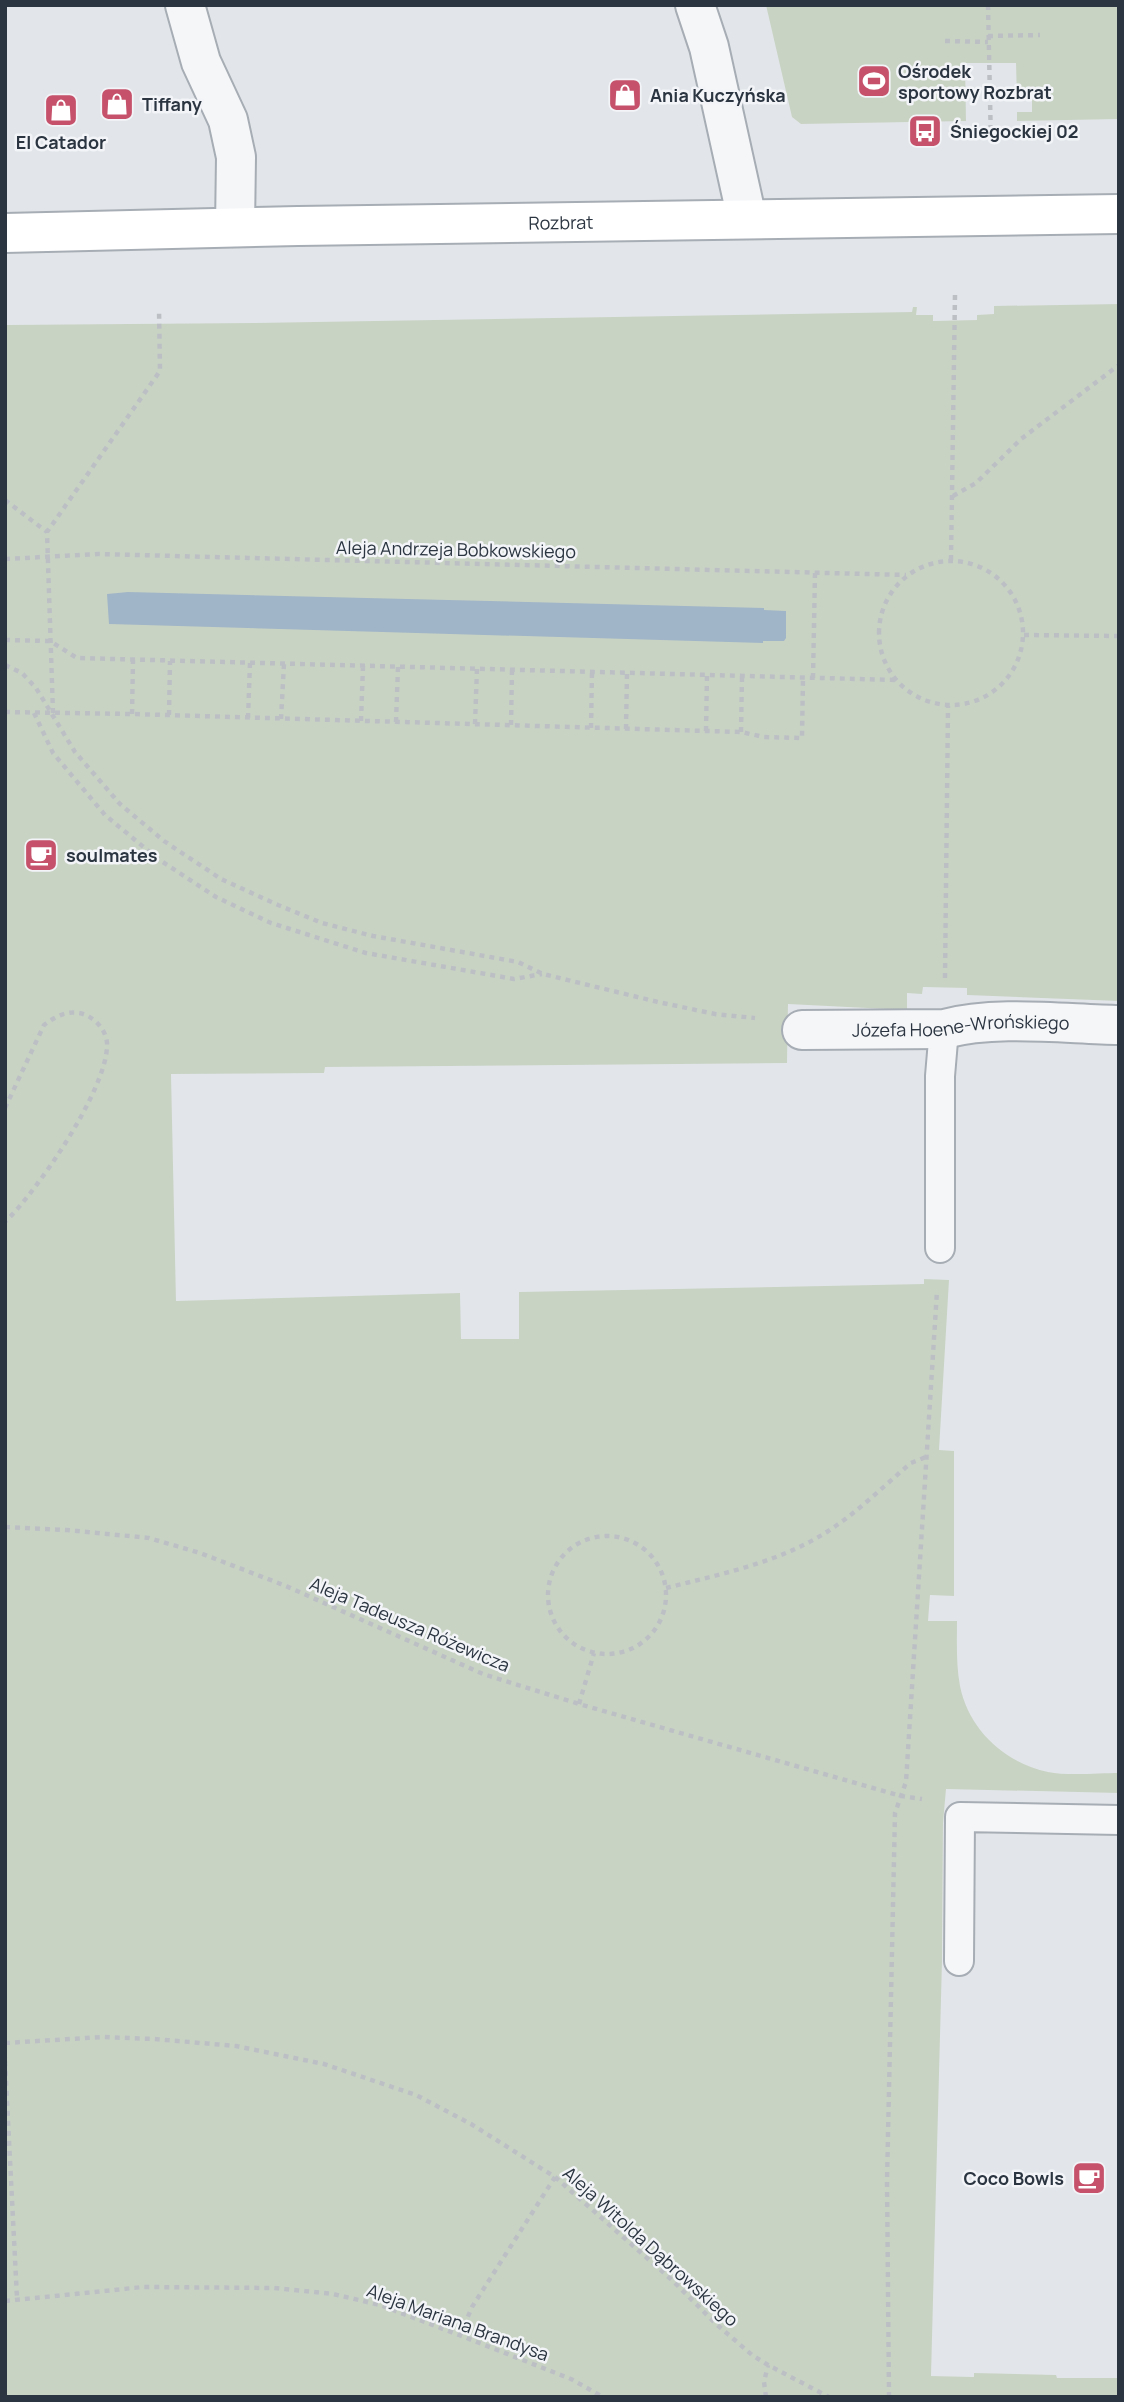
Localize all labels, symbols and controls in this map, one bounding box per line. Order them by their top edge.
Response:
place label: Ośrodek sportowy Rozbrat [898,59,1052,104]
sports icon: Ośrodek sportowy Rozbrat [855,62,893,100]
shop icon: Ania Kuczyńska [606,76,644,114]
place label: Ania Kuczyńska [650,83,786,107]
shop icon: Tiffany [98,85,136,123]
shop icon: El Catador [42,91,80,129]
place label: Tiffany [142,92,202,116]
bus stop icon: Śniegockiej 02 [906,112,944,150]
place label: Śniegockiej 02 [950,119,1078,143]
place label: El Catador [16,130,106,154]
street label: Rozbrat [528,210,594,235]
street label: Aleja Andrzeja Bobkowskiego [336,535,576,563]
cafe icon: soulmates [22,836,60,874]
place label: soulmates [66,843,158,867]
street label: Józefa Hoene-Wrońskiego [852,1009,1070,1042]
street label: Aleja Tadeusza Różewicza [306,1571,514,1677]
cafe icon: Coco Bowls [1070,2159,1108,2197]
street label: Aleja Witolda Dąbrowskiego [558,2161,744,2331]
place label: Coco Bowls [963,2166,1064,2190]
street label: Aleja Mariana Brandysa [364,2278,552,2366]

